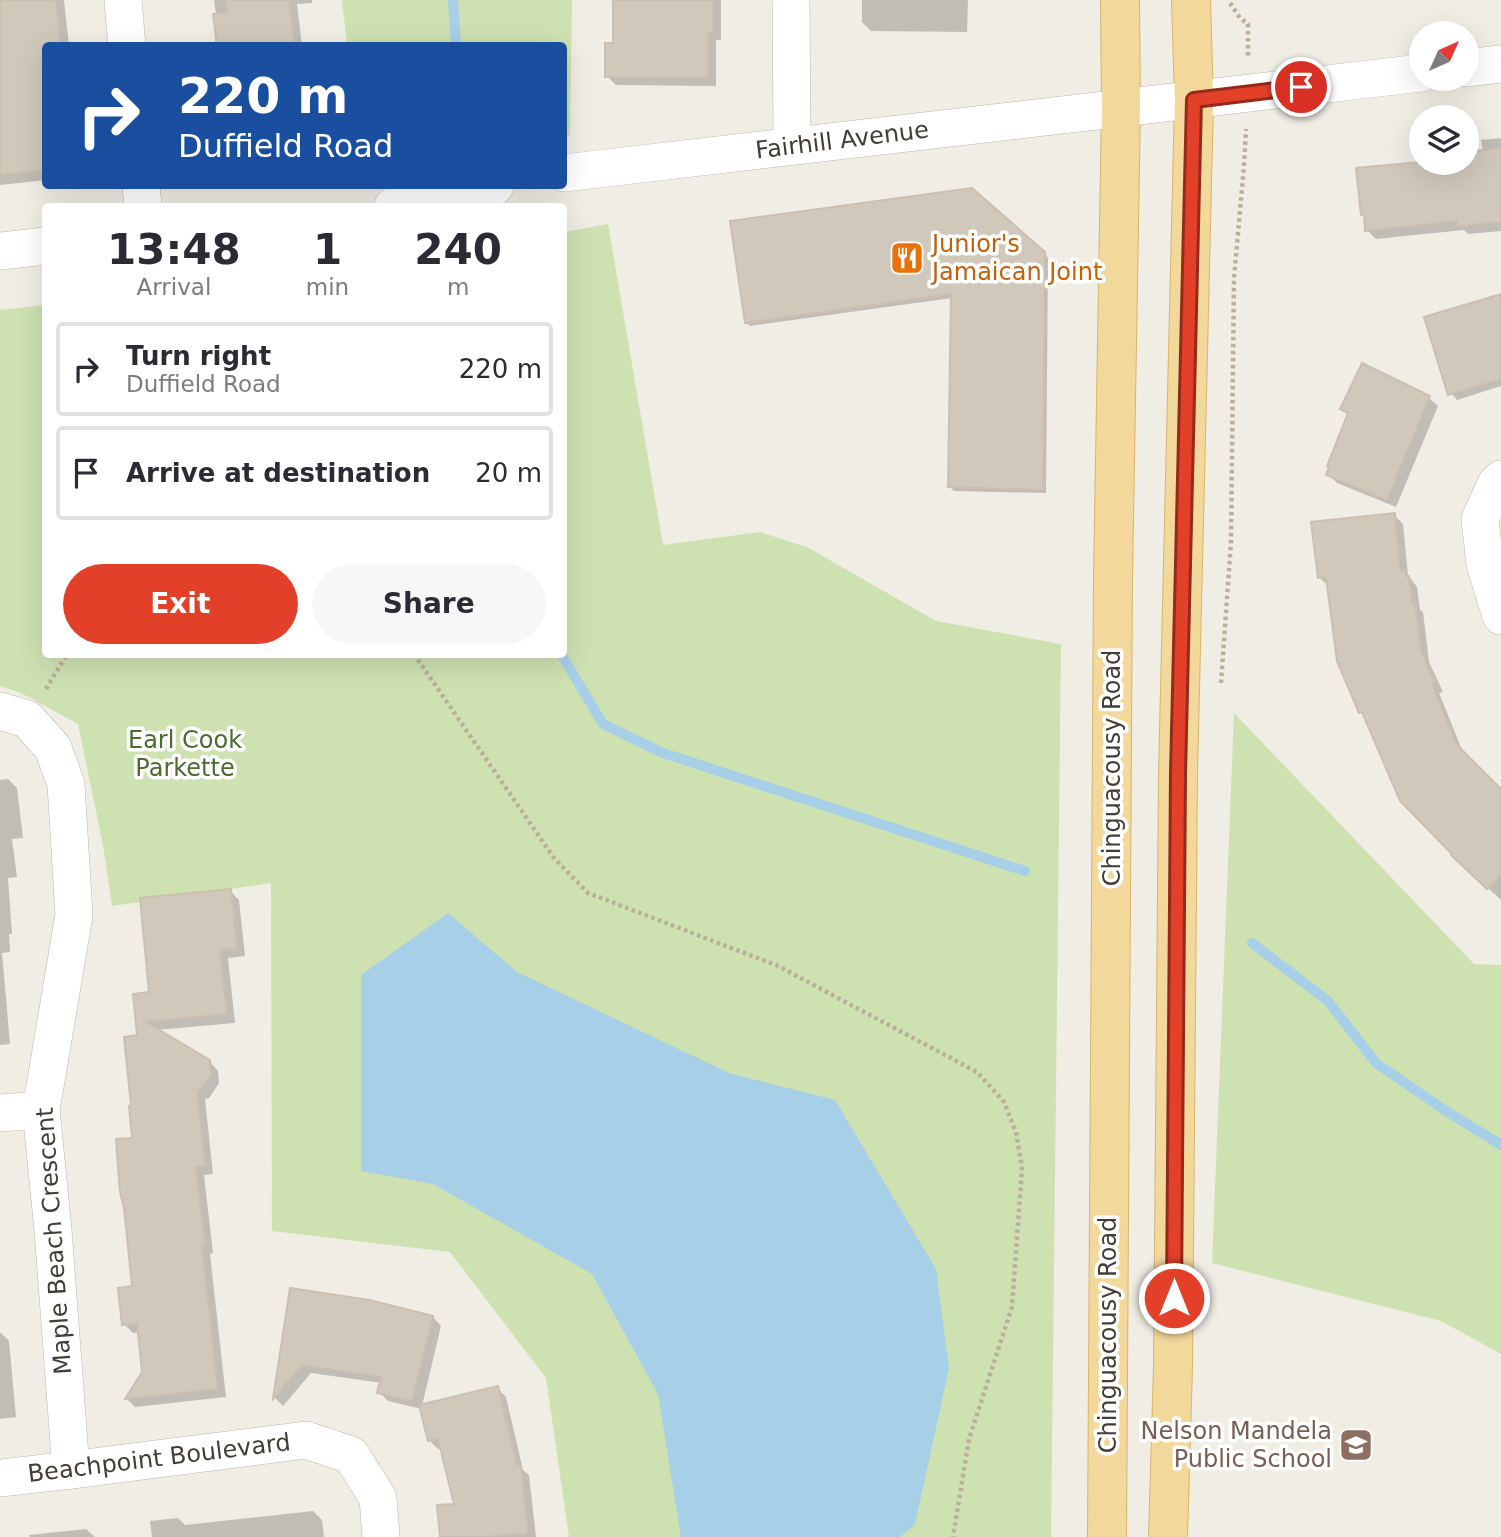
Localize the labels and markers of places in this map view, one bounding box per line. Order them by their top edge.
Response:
pin [1271,57,1331,117]
place label: Junior's Jamaican Joint [930,230,1102,286]
restaurant icon: Junior's Jamaican Joint [888,239,926,277]
place label: Nelson Mandela Public School [1141,1417,1332,1473]
school or university icon: Nelson Mandela Public School [1337,1426,1375,1464]

